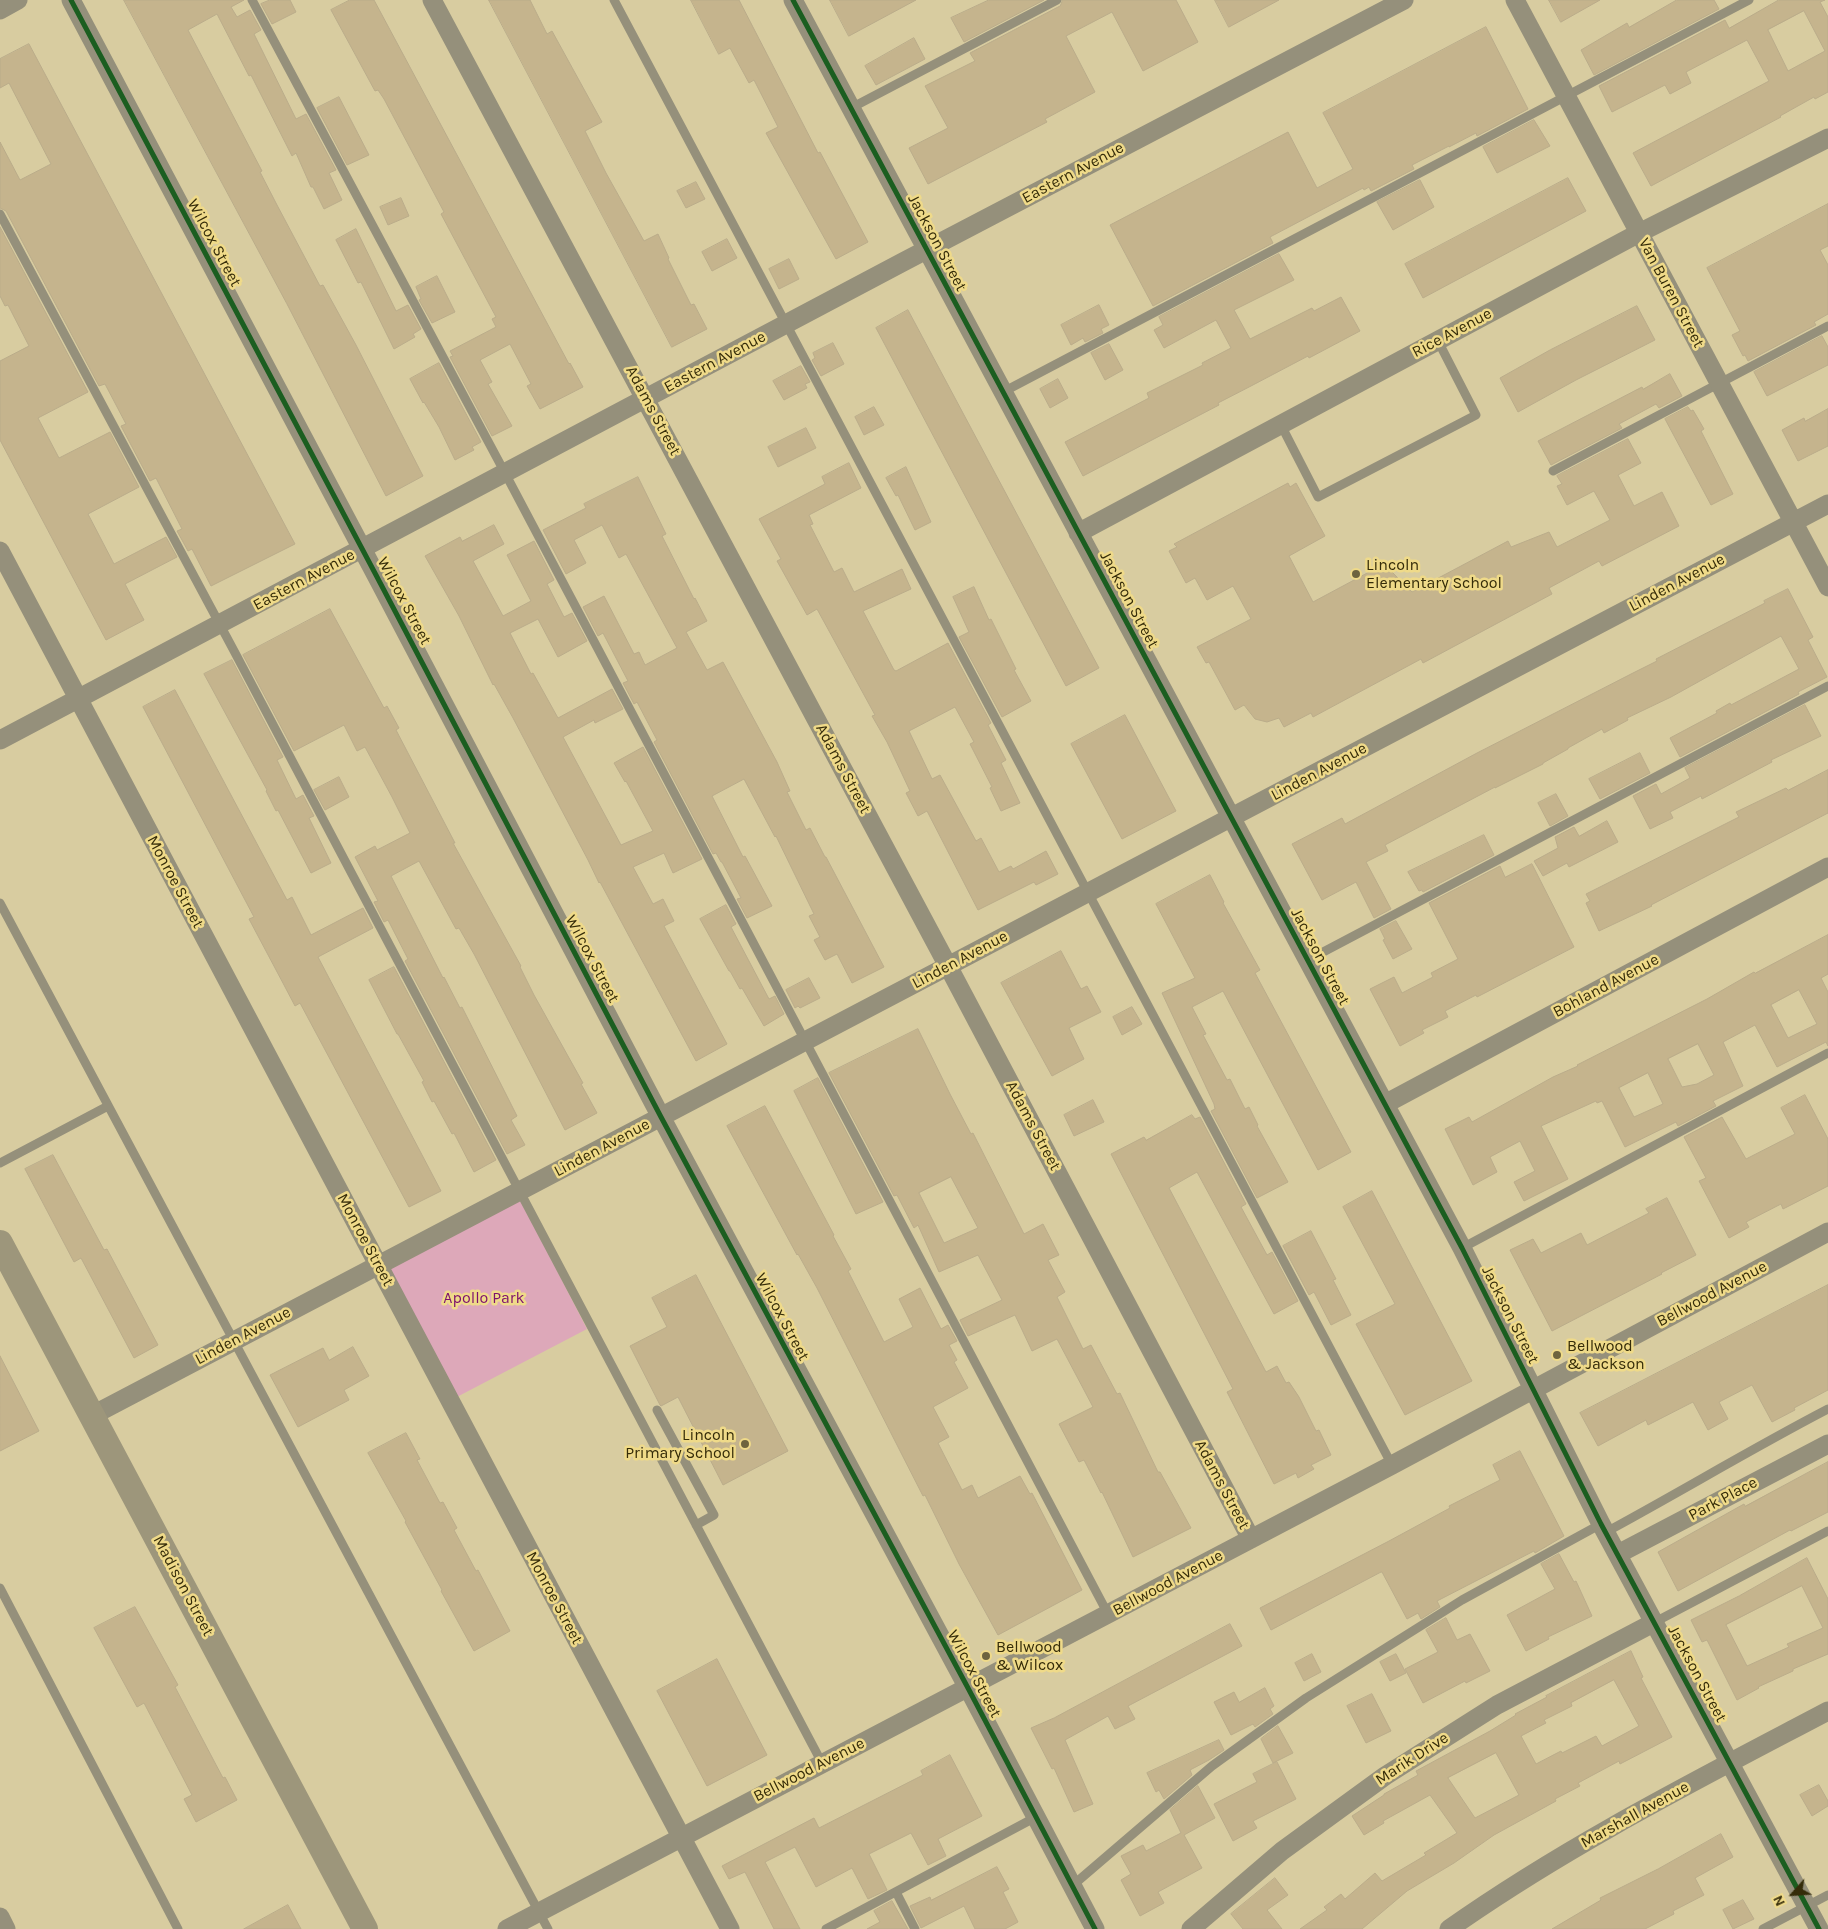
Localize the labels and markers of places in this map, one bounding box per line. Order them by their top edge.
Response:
place label: Lincoln Elementary School [1366,555,1502,593]
marker: Lincoln Elementary School [1350,568,1362,580]
place label: Bellwood & Jackson [1567,1336,1645,1374]
marker: Bellwood & Jackson [1551,1349,1563,1361]
place label: Lincoln Primary School [625,1425,735,1463]
marker: Lincoln Primary School [739,1438,751,1450]
place label: Bellwood & Wilcox [996,1637,1063,1675]
marker: Bellwood & Wilcox [980,1650,992,1662]

